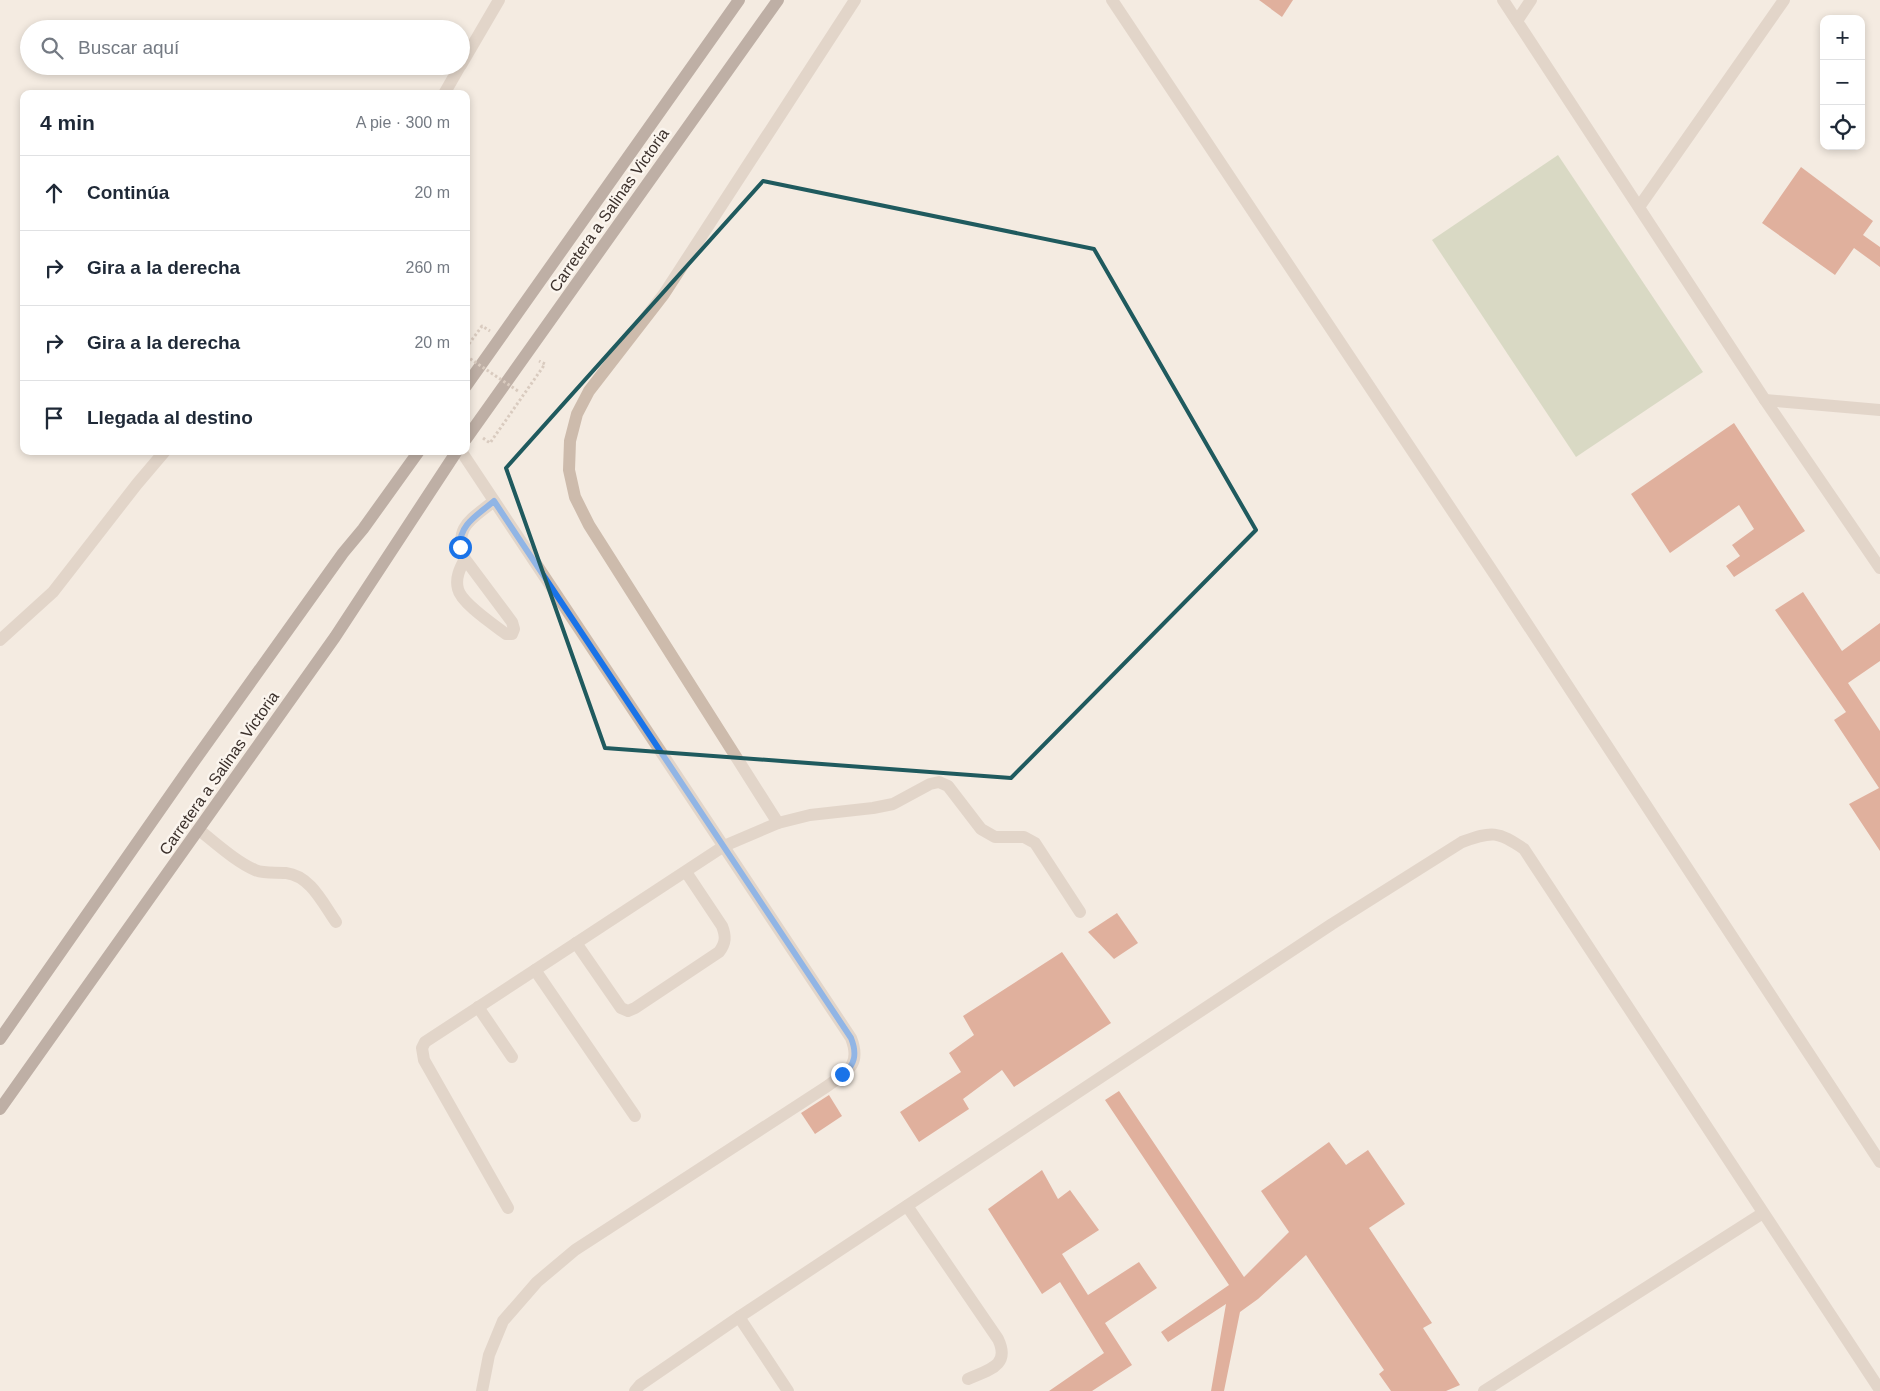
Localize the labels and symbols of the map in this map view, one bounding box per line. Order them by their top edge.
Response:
street label: Carretera a Salinas Victoria [546,125,672,295]
route start [449,536,472,559]
street label: Carretera a Salinas Victoria [156,688,282,858]
route end [831,1063,854,1086]

